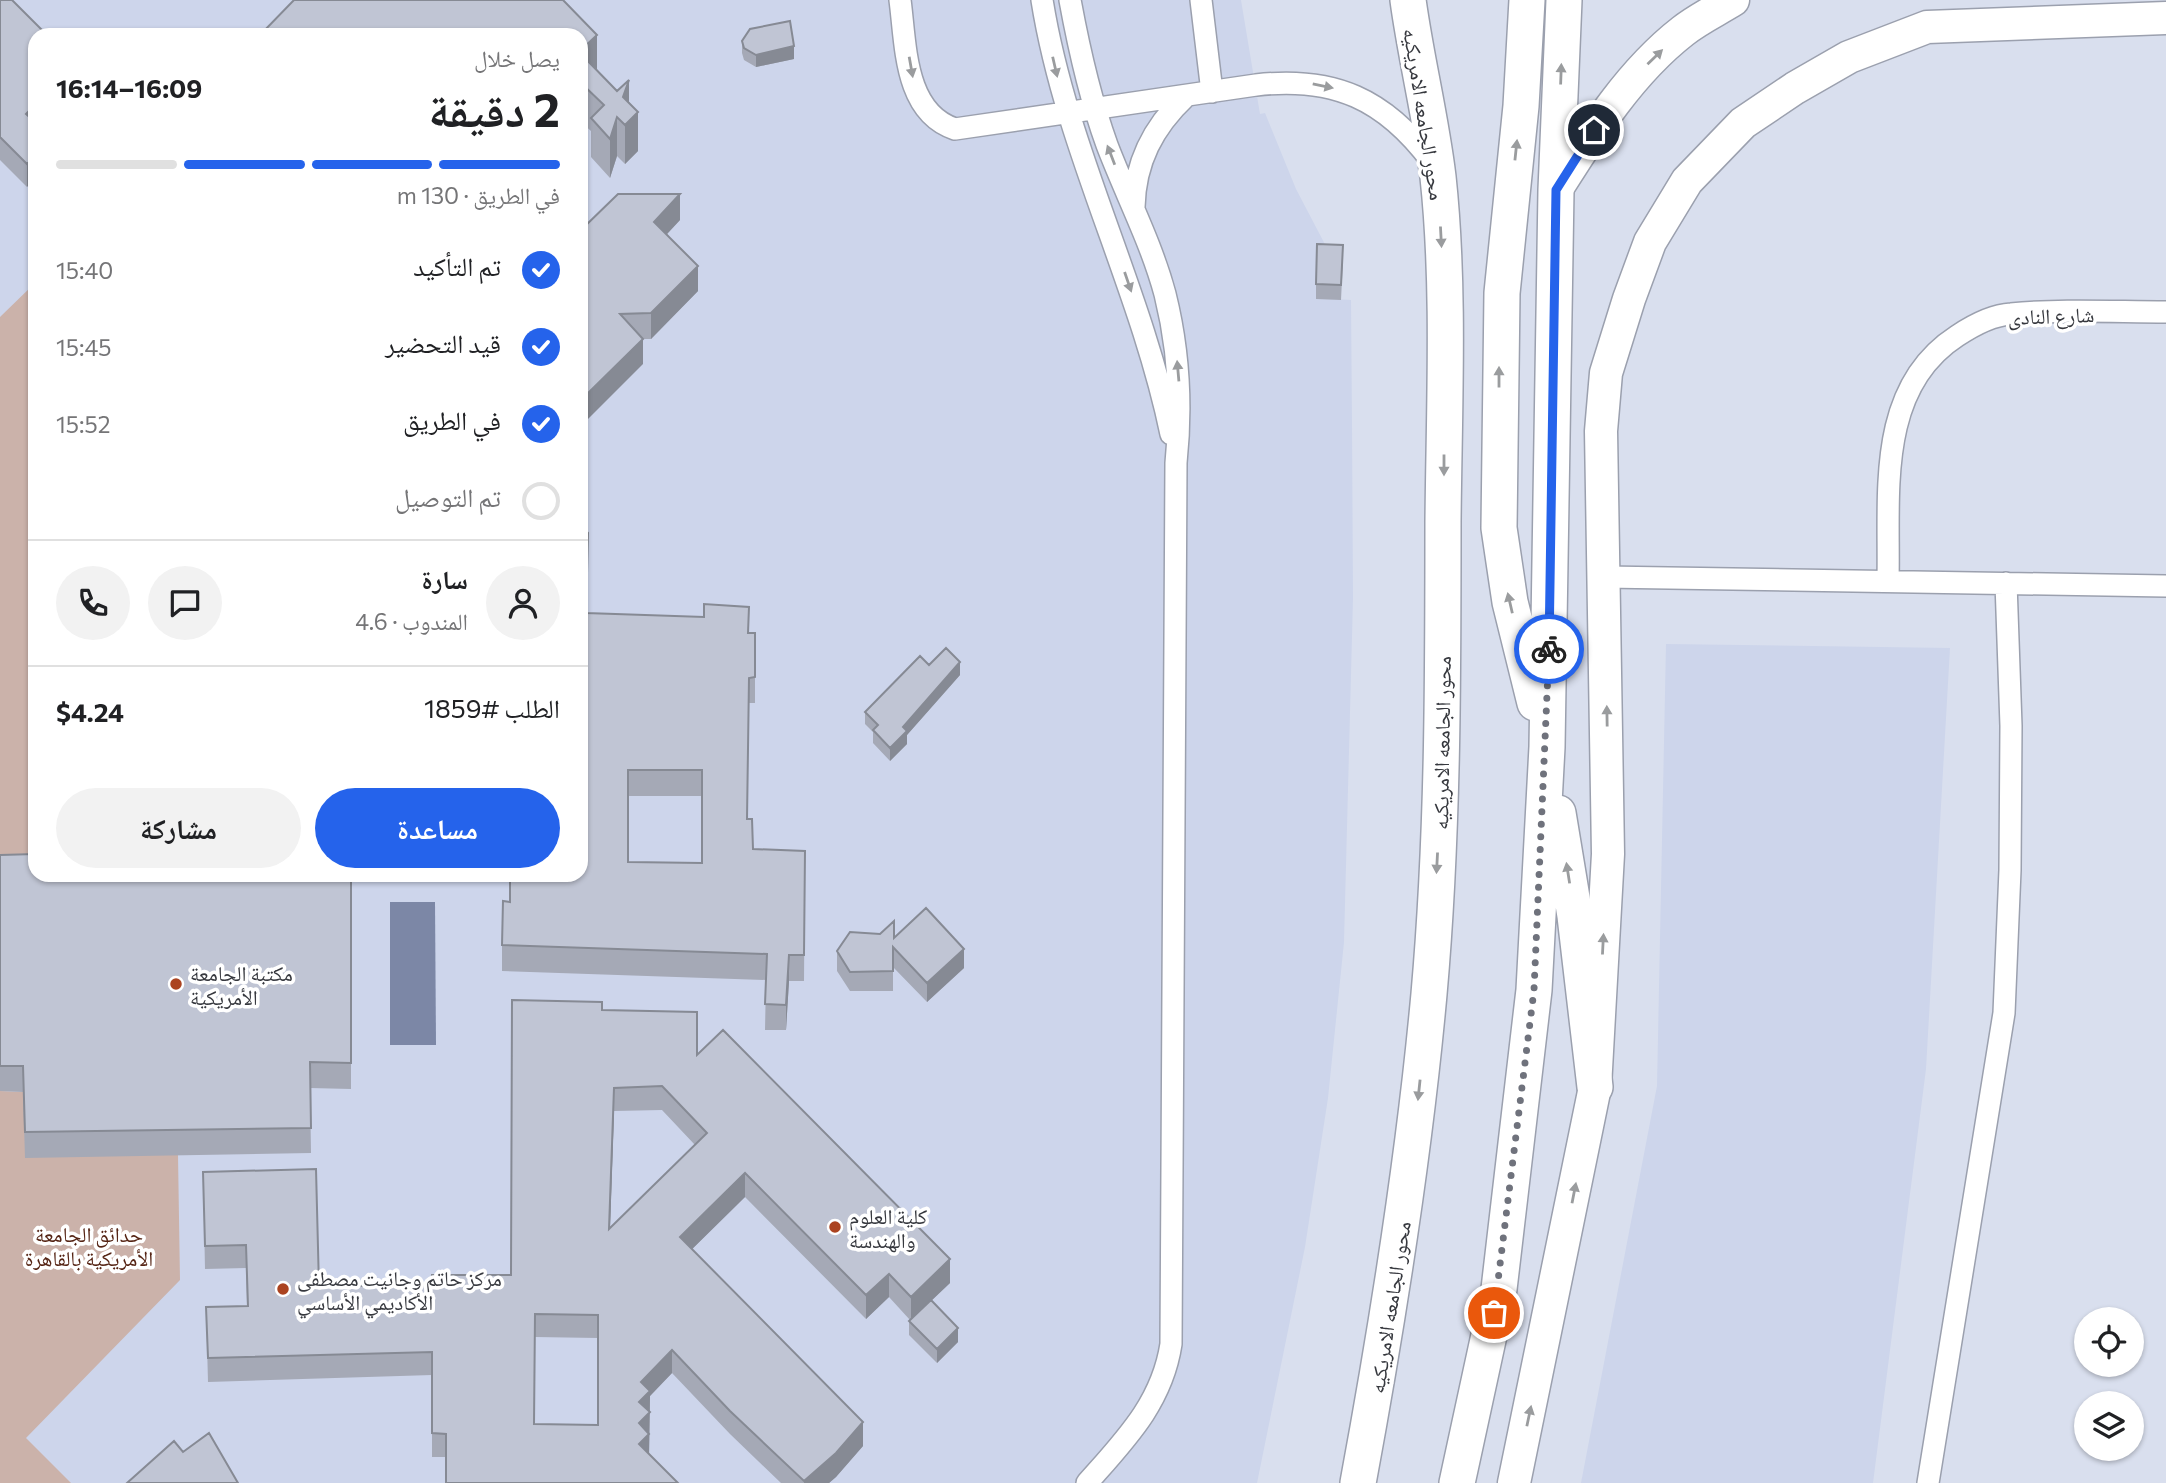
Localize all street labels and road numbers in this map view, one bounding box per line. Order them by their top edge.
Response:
street label: محور الجامعه الامريكيه [1399,26,1451,202]
street label: شارع النادى [2007,301,2095,331]
street label: محور الجامعه الامريكيه [1427,656,1455,830]
street label: محور الجامعه الامريكيه [1363,1219,1415,1395]

